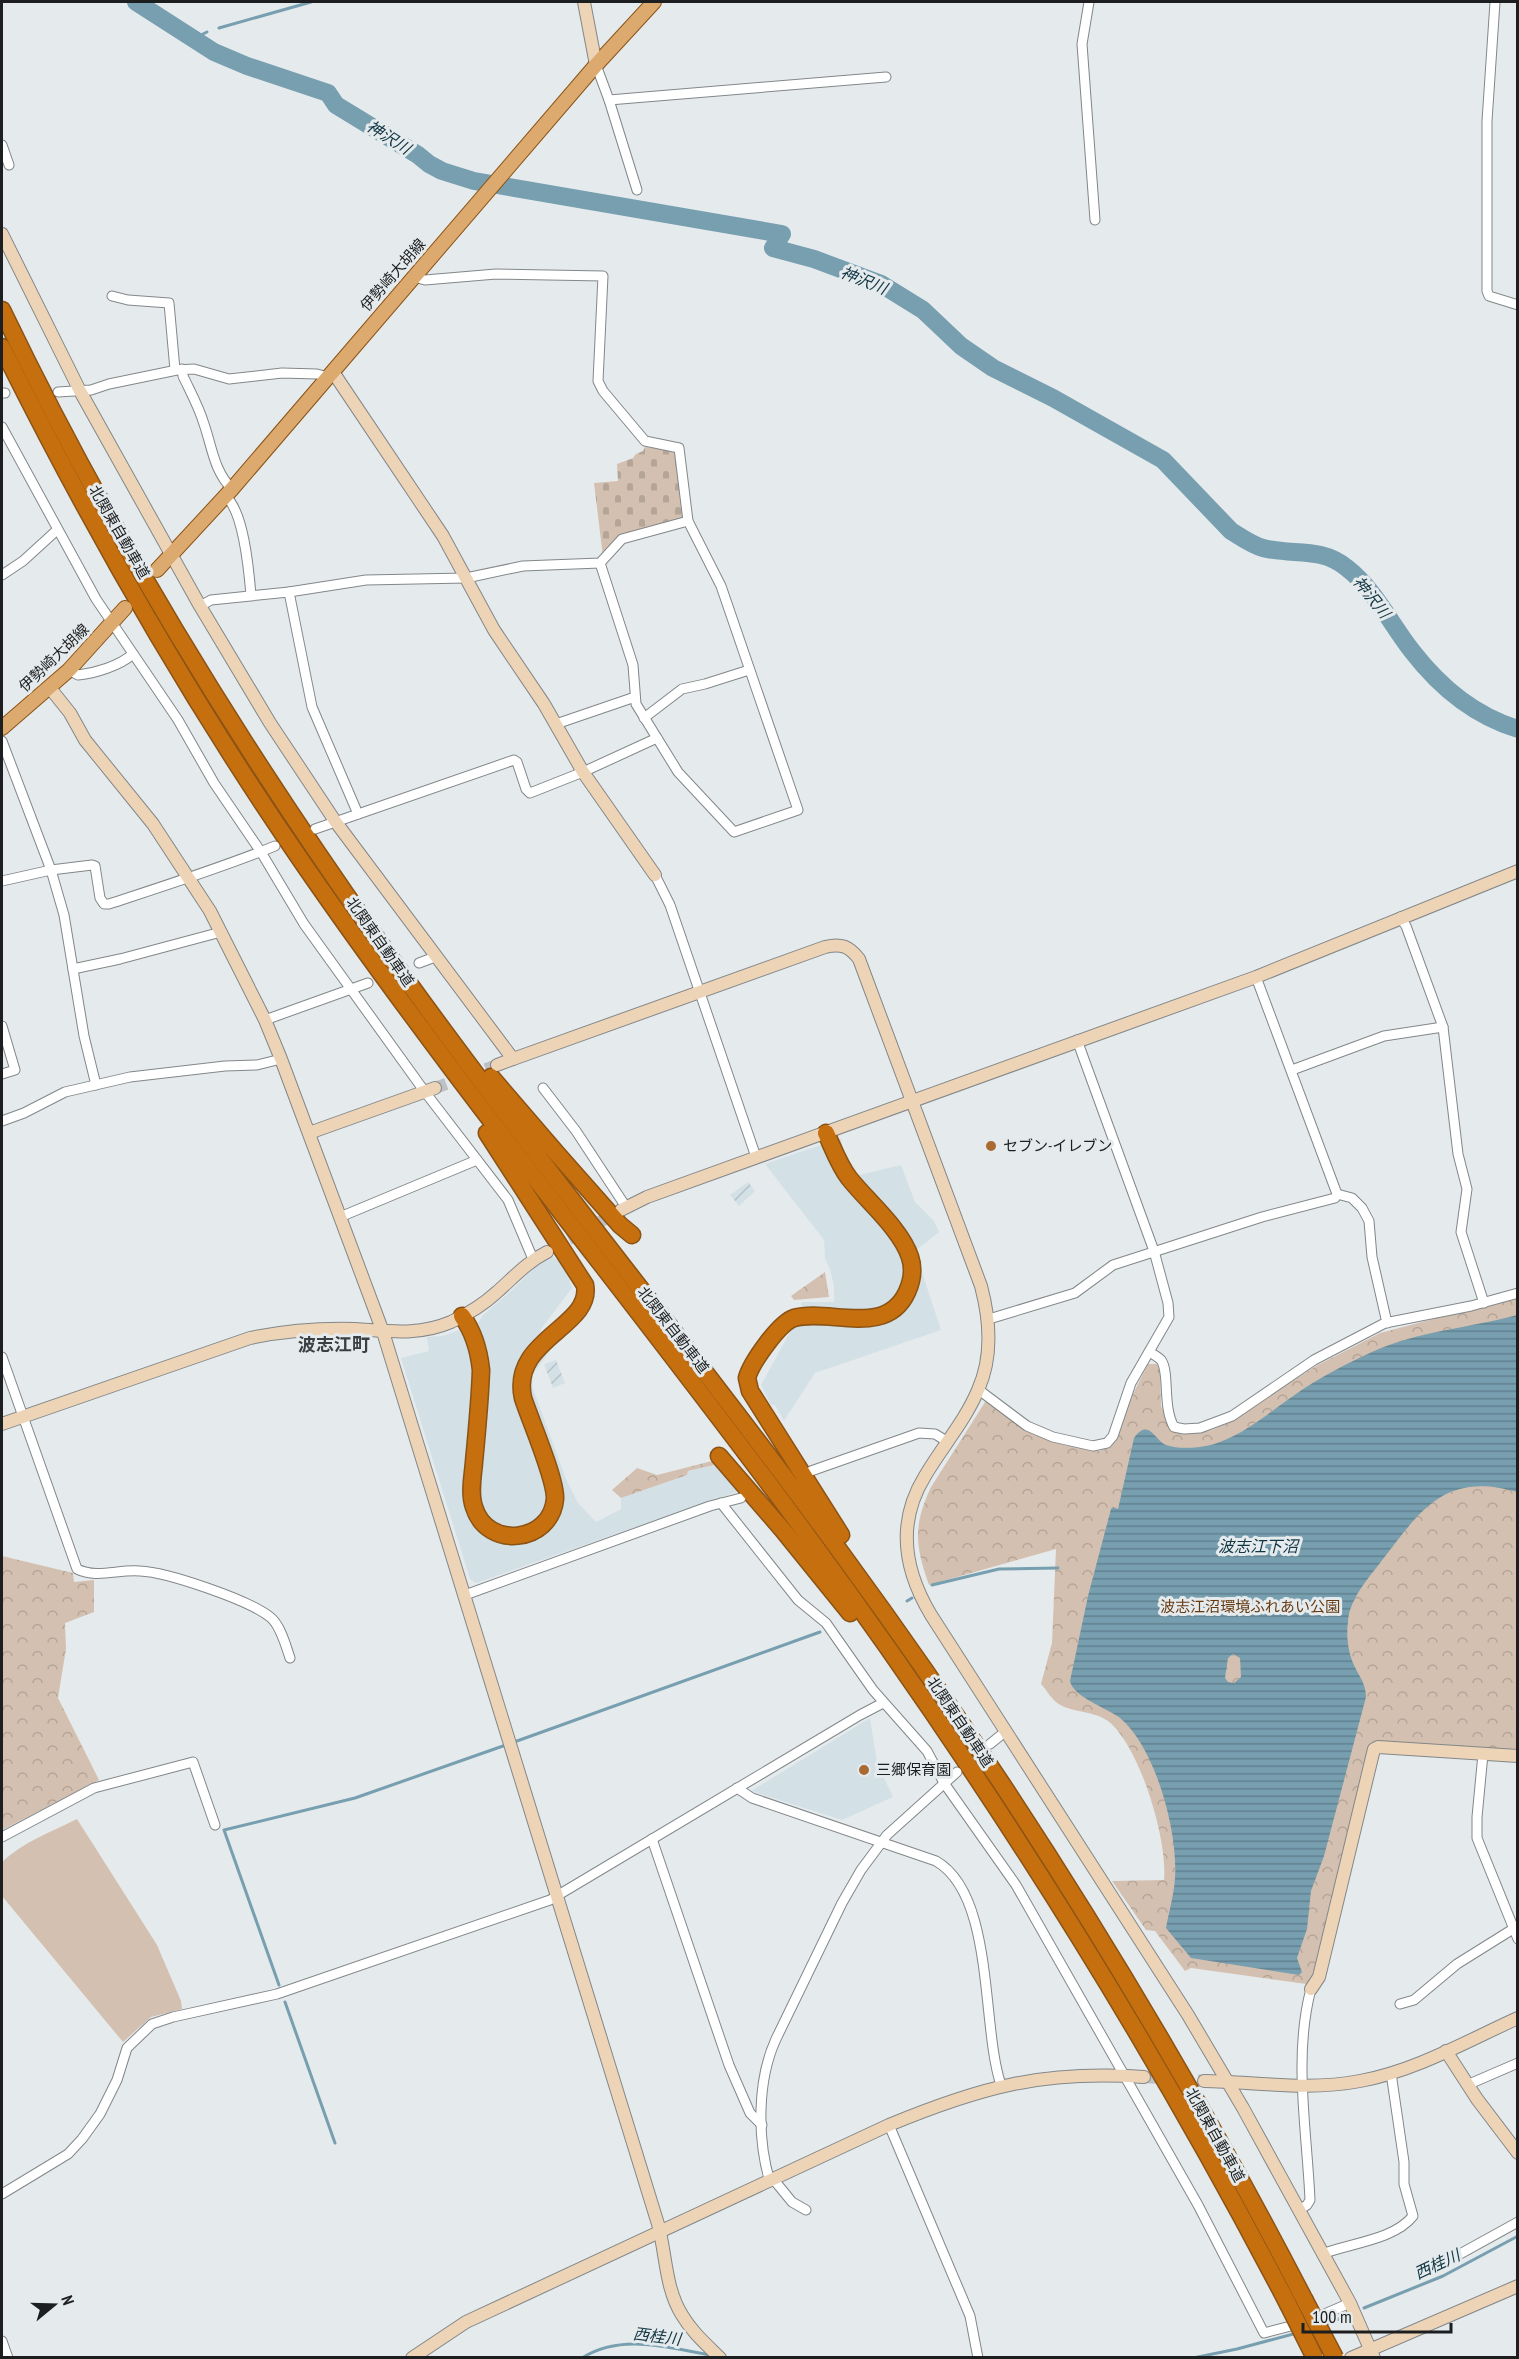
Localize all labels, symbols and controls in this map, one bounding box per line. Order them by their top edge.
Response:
water label: 神沢川 [363,116,416,159]
street label: 伊勢崎大胡線 [356,234,429,315]
water label: 神沢川 [838,262,892,299]
street label: 北関東自動車道 [85,482,154,582]
water label: 神沢川 [1349,572,1396,623]
street label: 伊勢崎大胡線 [15,620,93,696]
street label: 北関東自動車道 [343,893,418,990]
place label: セブン-イレブン [1003,1136,1112,1155]
marker: セブン-イレブン [984,1139,998,1153]
street label: 北関東自動車道 [634,1282,713,1377]
district label: 波志江町 [298,1333,370,1356]
water label: 波志江下沼 [1218,1536,1300,1556]
park label: 波志江沼環境ふれあい公園 [1160,1597,1340,1616]
street label: 北関東自動車道 [923,1673,998,1771]
place label: 三郷保育園 [876,1760,951,1779]
marker: 三郷保育園 [857,1763,871,1777]
street label: 北関東自動車道 [1182,2084,1249,2185]
water label: 西桂川 [1411,2244,1465,2283]
north arrow [24,2275,84,2335]
text: N [57,2293,79,2307]
scale bar [1303,2296,1452,2334]
text: 100 m [1312,2305,1352,2328]
water label: 西桂川 [632,2323,684,2349]

